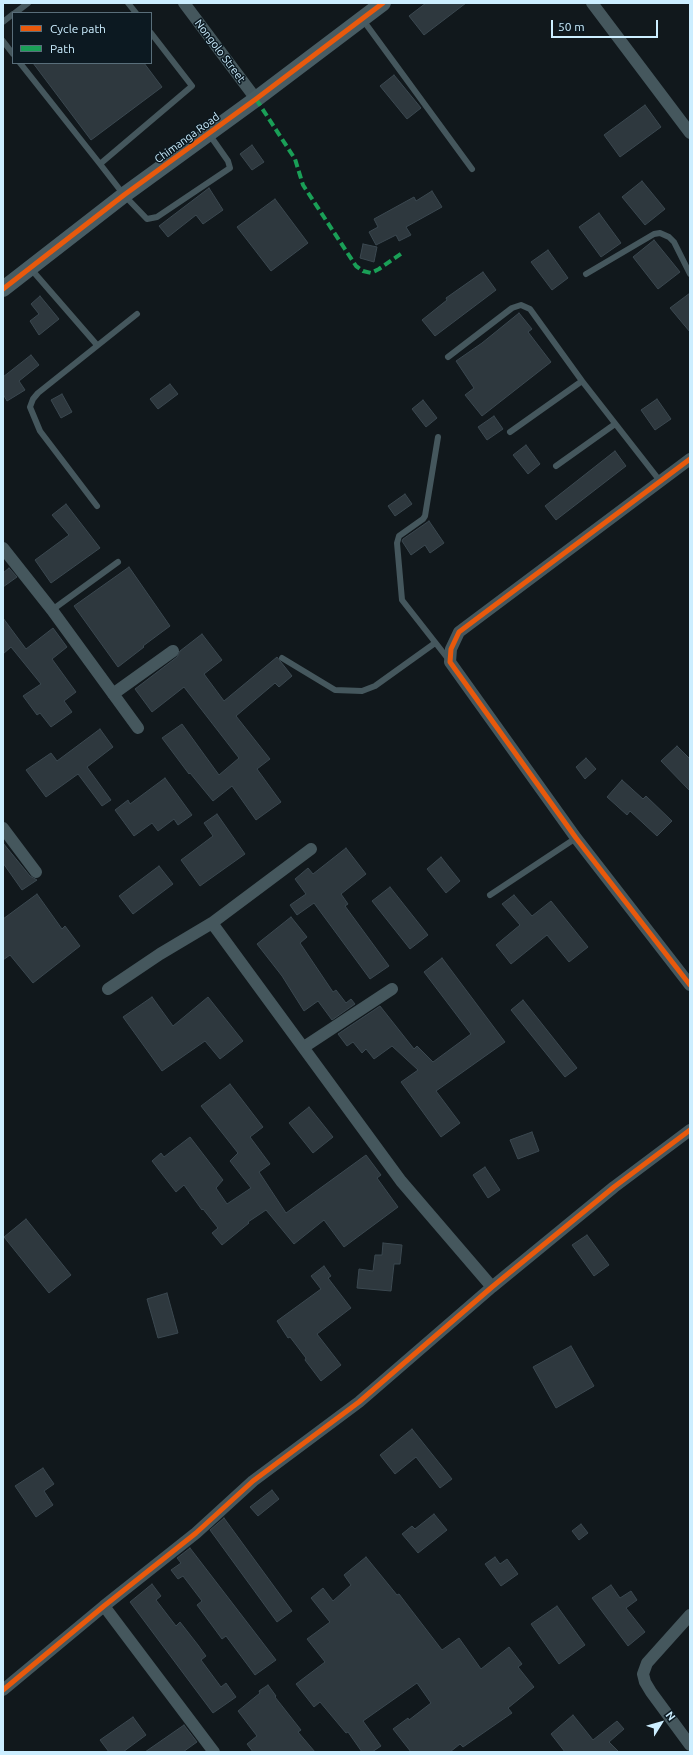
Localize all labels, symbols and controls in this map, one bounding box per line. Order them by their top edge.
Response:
legend [12,12,152,64]
scale bar [553,12,660,38]
street label: Nongolo Street [192,17,248,85]
text: 50 m [558,20,585,33]
text: Cycle path [50,22,106,35]
text: Path [50,42,75,55]
street label: Chimanga Road [152,110,222,166]
north arrow [641,1703,681,1743]
text: N [663,1709,678,1723]

